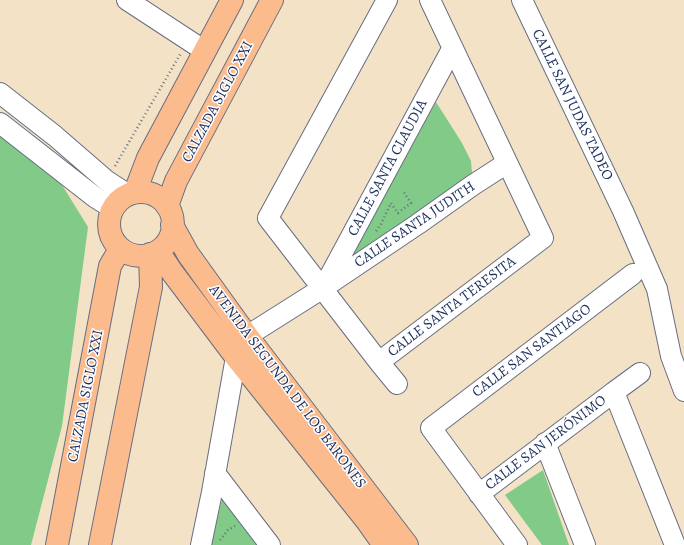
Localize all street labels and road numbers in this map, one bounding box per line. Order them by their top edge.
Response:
street label: CALLE SAN JUDAS TADEO [527,26,617,184]
street label: CALZADA SIGLO XXI [178,38,258,166]
street label: CALLE SANTA CLAUDIA [344,97,432,239]
street label: CALLE SANTA JUDITH [351,178,479,272]
street label: CALLE SANTA TERESITA [384,253,520,361]
street label: AVENIDA SEGUNDA DE LOS BARONES [205,282,369,492]
street label: CALLE SAN SANTIAGO [469,300,595,402]
street label: CALZADA SIGLO XXI [64,328,108,464]
street label: CALLE SAN JERÓNIMO [482,392,610,494]

